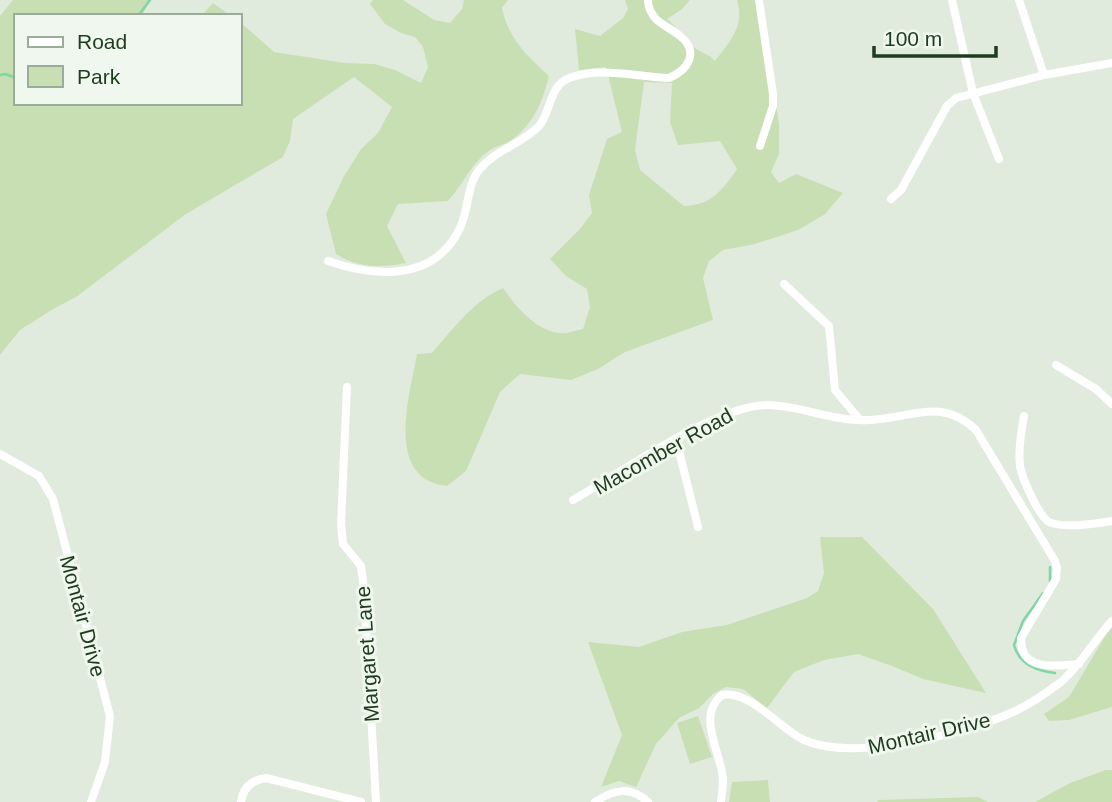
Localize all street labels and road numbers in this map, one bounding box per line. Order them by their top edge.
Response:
street label: Macomber Road [590,403,736,499]
street label: Montair Drive [56,553,110,679]
street label: Margaret Lane [351,585,383,723]
street label: Montair Drive [866,708,992,758]

